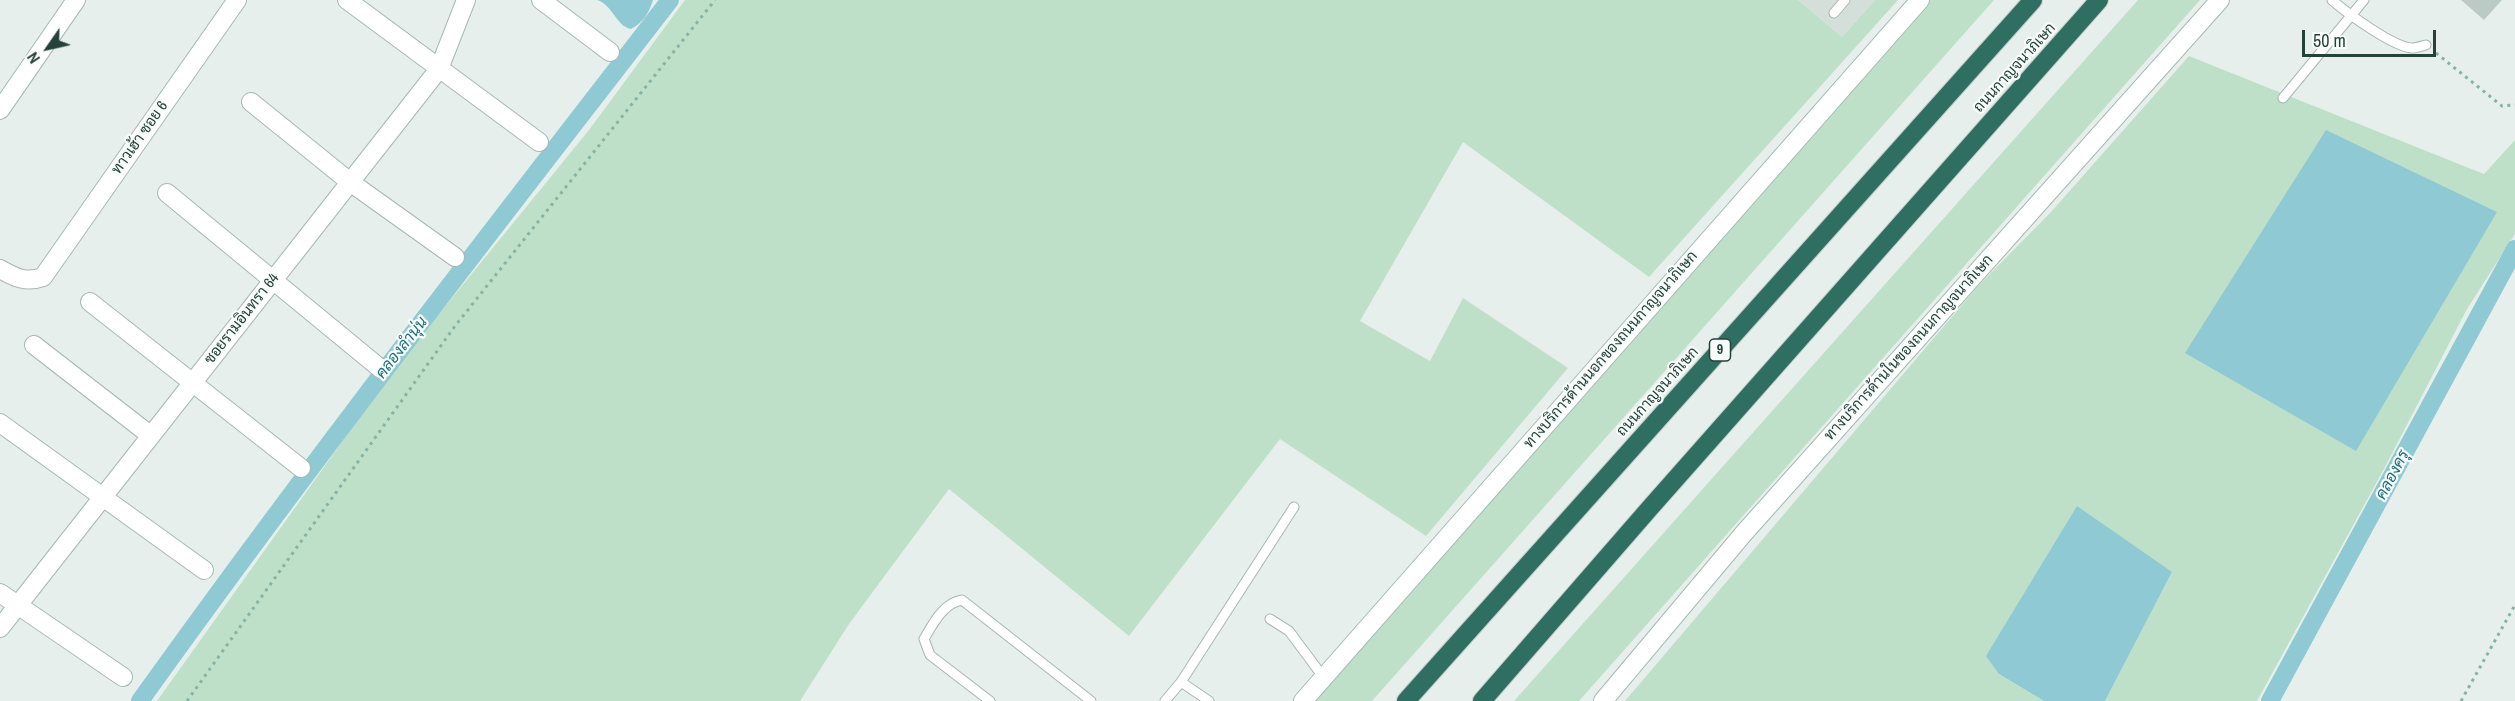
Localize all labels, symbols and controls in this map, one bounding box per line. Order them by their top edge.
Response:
north arrow [18,18,78,78]
scale bar [2305,18,2438,56]
street label: ถนนกาญจนาภิเษก [1970,20,2060,116]
text: 50 m [2313,28,2346,53]
text: N [21,48,45,68]
street label: ทาวเฮ้า ซอย 6 [108,98,172,178]
street label: ทางบริการด้านนอกของถนนกาญจนาภิเษก [1520,248,1702,452]
street label: ทางบริการด้านในของถนนกาญจนาภิเษก [1821,251,1997,445]
street label: ซอยรามอินทรา 64 [201,270,283,368]
water label: คลองลำนุ่น [372,313,432,383]
road number: 9 [1710,339,1730,361]
street label: ถนนกาญจนาภิเษก [1613,344,1703,440]
water label: คลองครุ [2372,447,2414,503]

